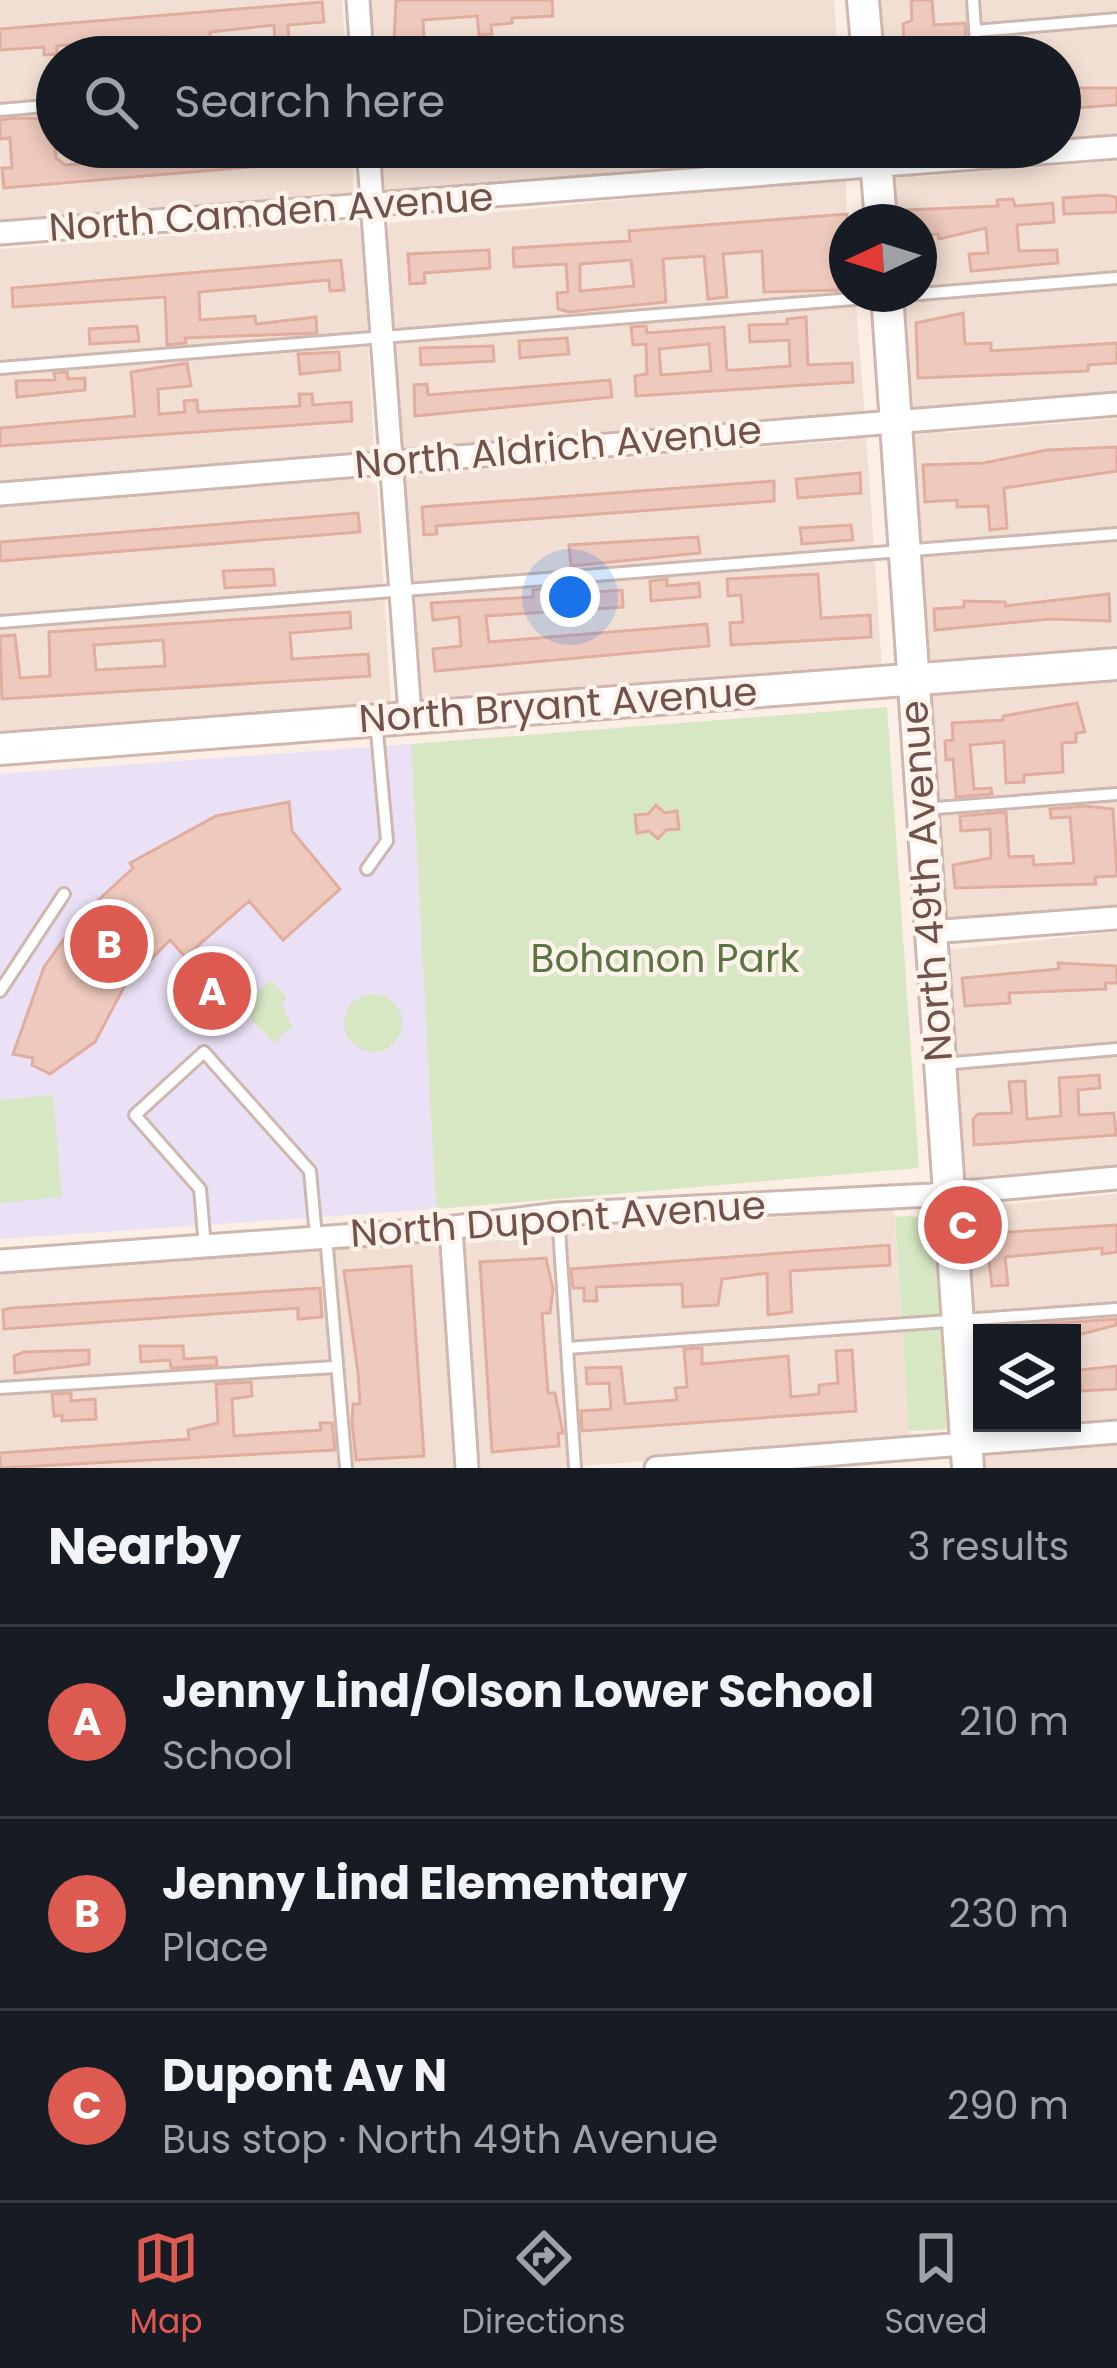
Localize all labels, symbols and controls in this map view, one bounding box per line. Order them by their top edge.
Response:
search box [36,36,1081,168]
icon: search [78,69,144,135]
text: Search here [174,70,445,133]
street label: North Camden Avenue [47,169,495,255]
north arrow [829,204,937,312]
street label: North Aldrich Avenue [352,402,764,492]
your location [540,567,600,627]
street label: North Bryant Avenue [357,664,759,746]
street label: North 49th Avenue [886,699,966,1063]
pin: B [70,899,148,989]
park label: Bohanon Park [530,931,800,986]
pin: A [173,946,251,1036]
street label: North Dupont Avenue [348,1177,768,1261]
pin: C [924,1180,1002,1270]
map controls [973,1324,1081,1432]
button: layers [973,1324,1081,1432]
text: Nearby [48,1510,241,1582]
text: 3 results [907,1519,1069,1574]
text: Jenny Lind/Olson Lower School [162,1660,874,1723]
text: A [73,1694,101,1749]
text: 210 m [959,1694,1069,1749]
text: School [162,1728,293,1783]
text: Jenny Lind Elementary [162,1852,687,1915]
text: B [74,1886,100,1941]
text: 230 m [949,1886,1069,1941]
text: Place [162,1920,268,1975]
text: Dupont Av N [162,2044,447,2107]
text: C [72,2078,102,2133]
text: 290 m [947,2078,1069,2133]
text: Bus stop · North 49th Avenue [162,2112,718,2167]
tab: Map [130,2225,203,2347]
tab: Directions [462,2225,625,2347]
tab: Saved [885,2225,987,2347]

